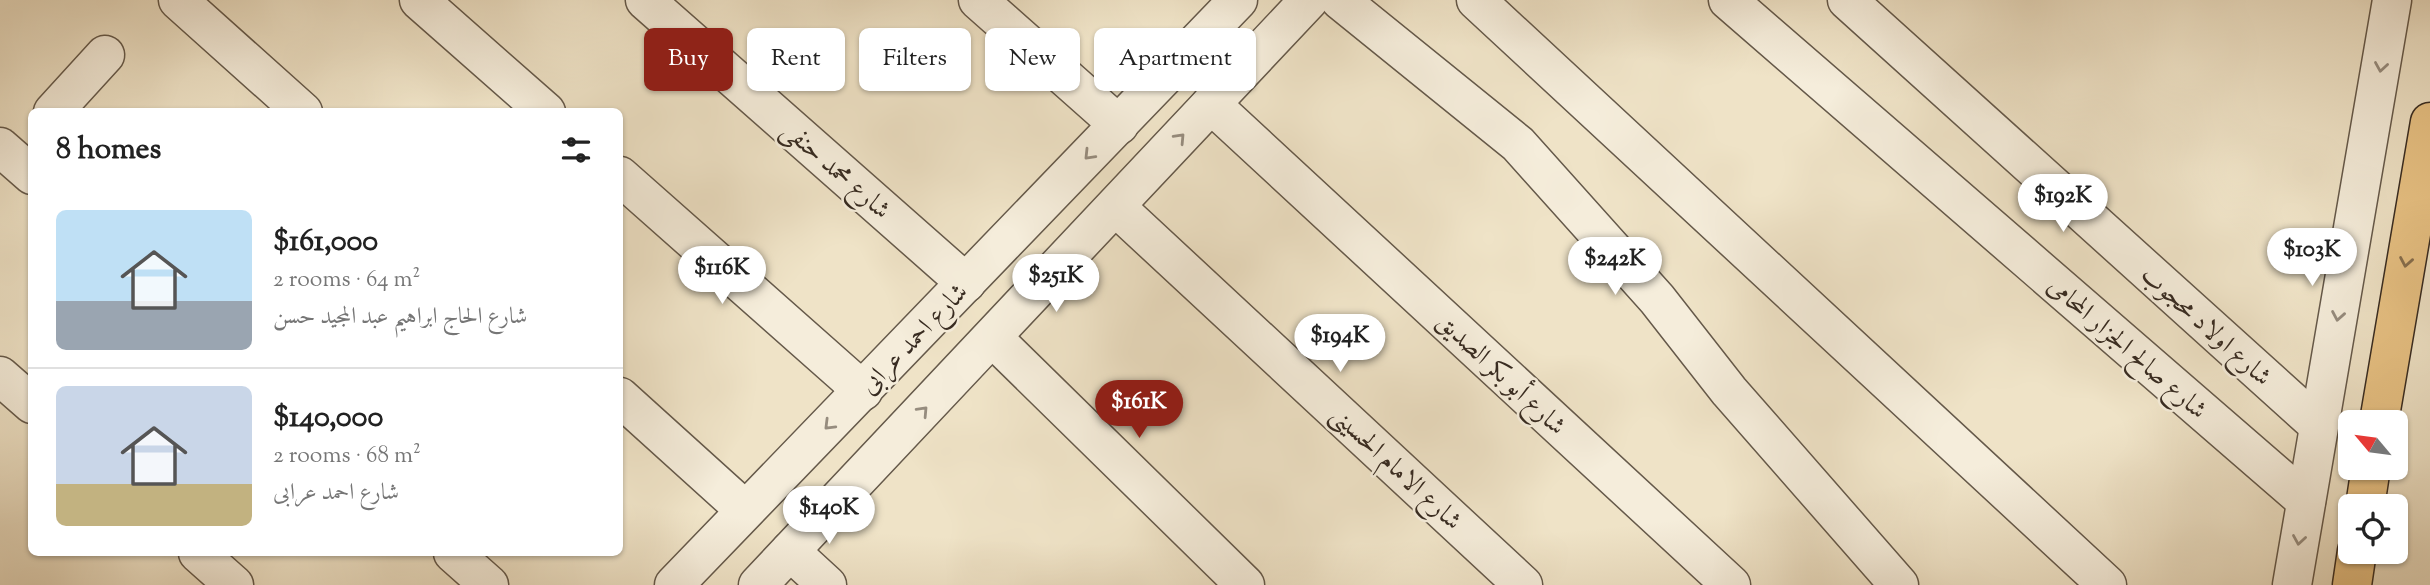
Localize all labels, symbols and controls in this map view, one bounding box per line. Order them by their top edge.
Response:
chip: Buy [644,28,733,91]
chip: Rent [747,28,845,91]
chip: Filters [859,28,971,91]
chip: New [985,28,1080,91]
chip: Apartment [1094,28,1256,91]
one-way arrow [2374,61,2389,73]
street label: شارع محمد حنفى [772,113,898,230]
text: 8 homes [56,129,161,172]
icon: filters [557,131,595,169]
one-way arrow [1171,133,1184,146]
one-way arrow [1085,147,1098,160]
pin: $192K [2014,174,2112,234]
text: $192K [2034,180,2092,213]
text: $161,000 [273,221,378,264]
pin: $103K [2263,229,2361,288]
text: $103K [2283,234,2341,267]
icon: home [112,238,196,322]
pin: $242K [1566,238,1664,297]
text: $242K [1584,243,1646,276]
pin: $116K [673,246,771,306]
text: $116K [694,252,750,285]
pin: $251K [1007,254,1105,314]
one-way arrow [2399,256,2414,268]
street label: شارع اولاد محجوب [2131,258,2279,397]
text: $251K [1028,260,1084,293]
text: 2 rooms · 64 m² [273,264,420,297]
street label: شارع صالح الجزار المحامى [2038,269,2215,430]
street label: شارع احمد عرابى [852,276,978,405]
text: شارع الحاج ابراهيم عبد المجيد حسن [273,301,527,334]
street label: شارع أبو بكر الصديق [1426,304,1574,446]
one-way arrow [2331,310,2346,322]
pin: $194K [1291,314,1389,374]
text: $194K [1310,320,1370,353]
pin: $161K [1090,380,1188,440]
text: $161K [1111,386,1167,419]
text: $140,000 [273,397,383,440]
street label: شارع الامام الحسينى [1320,398,1470,541]
one-way arrow [915,406,928,419]
north arrow [2338,410,2408,480]
map controls [2338,410,2408,564]
icon: home [112,414,196,498]
one-way arrow [825,416,838,429]
text: 2 rooms · 68 m² [273,440,421,473]
text: شارع احمد عرابى [273,477,399,510]
pin: $140K [780,486,878,546]
text: $140K [799,492,859,525]
button: locate [2338,494,2408,564]
one-way arrow [2292,534,2307,546]

